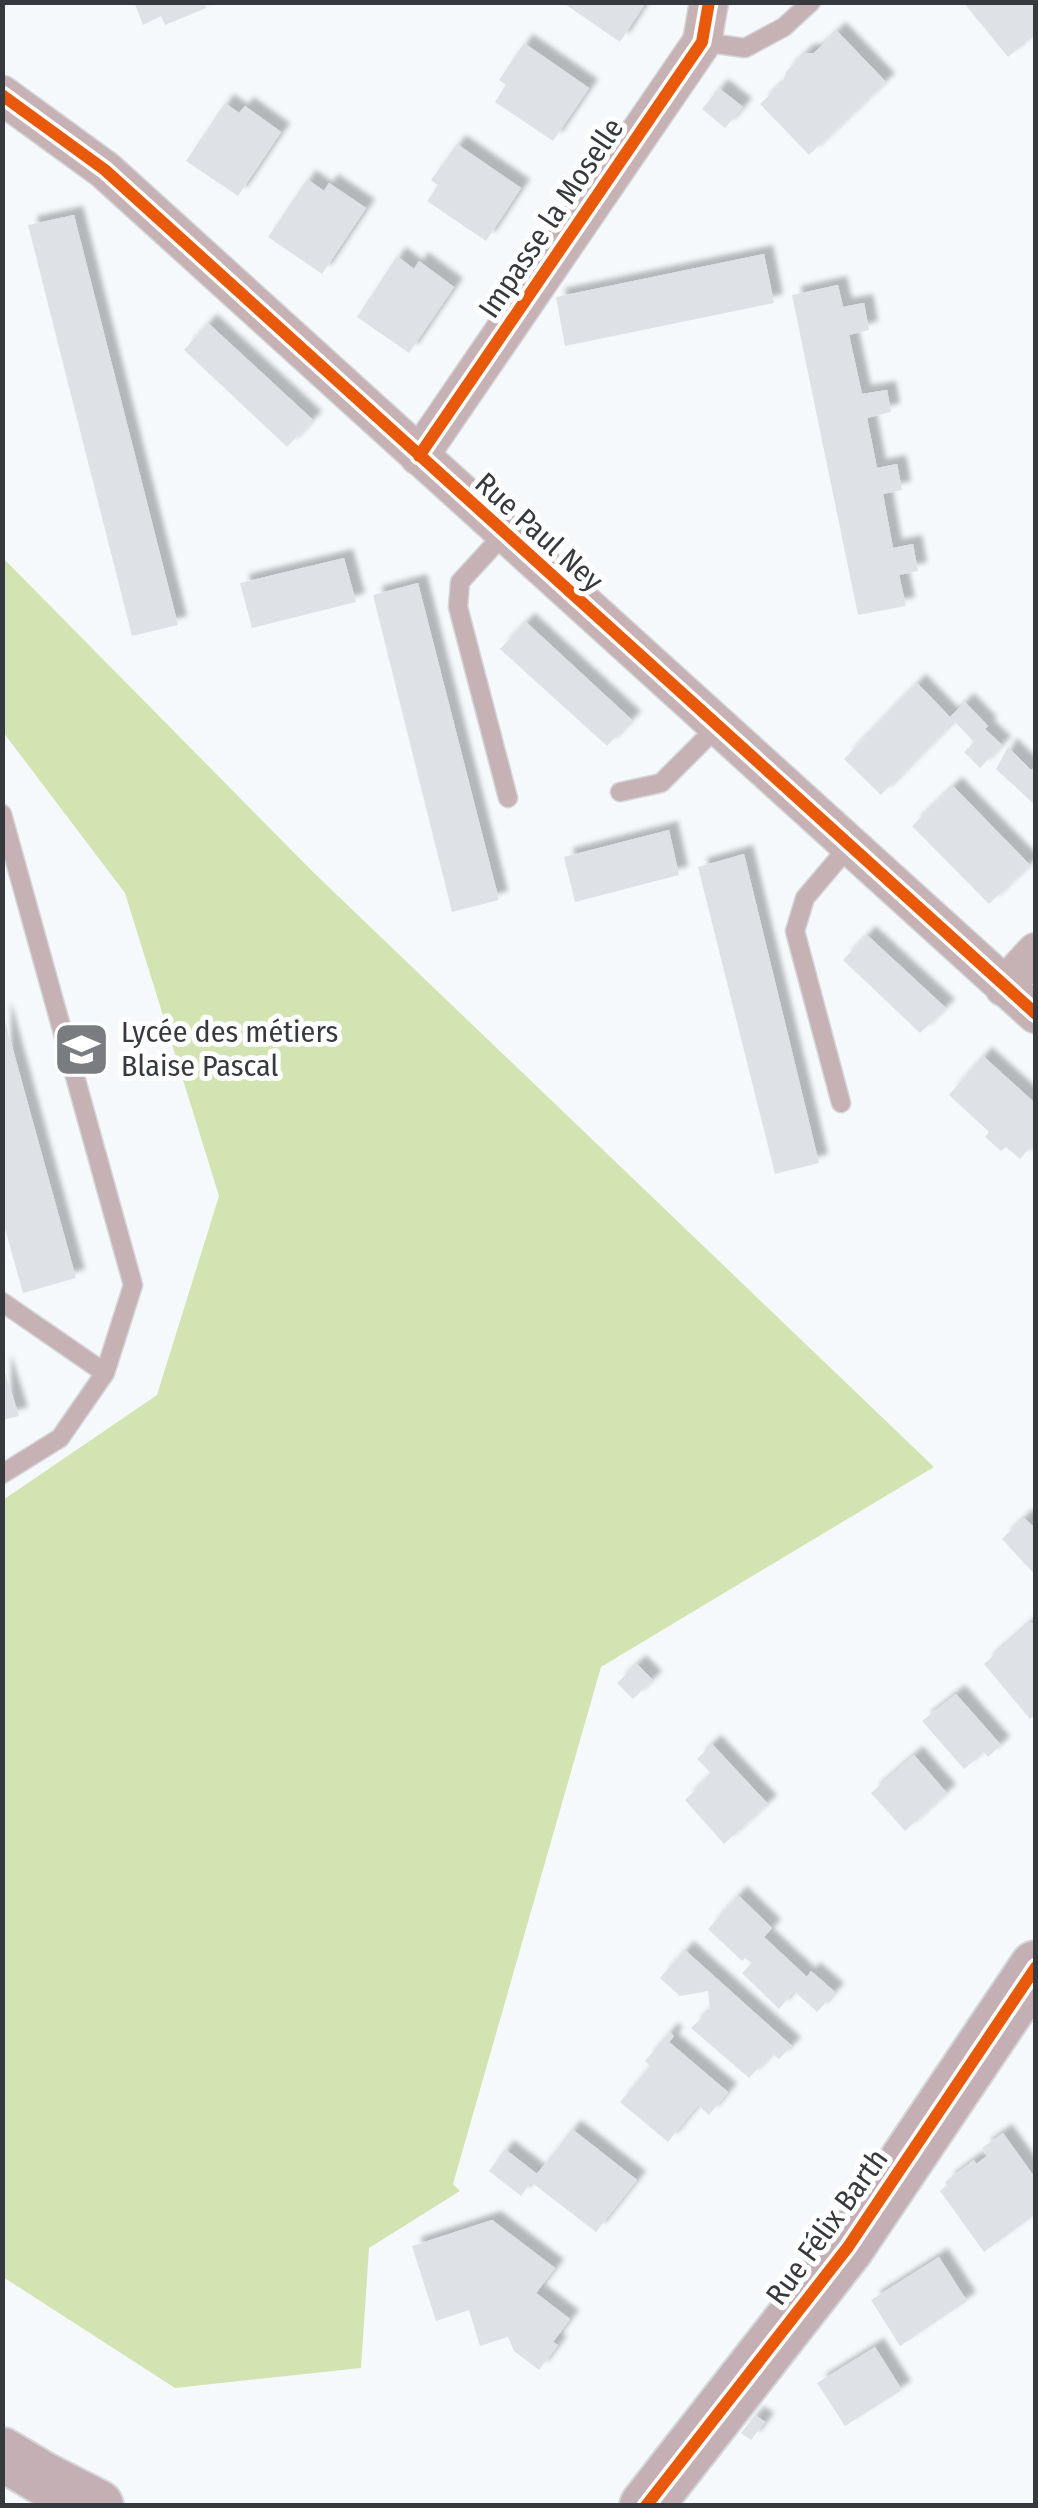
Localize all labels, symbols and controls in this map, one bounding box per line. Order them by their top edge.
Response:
street label: Impasse la Moselle [471,111,631,325]
street label: Rue Paul Ney [468,465,611,599]
place label: Lycée des métiers Blaise Pascal [121,1014,338,1084]
school or university icon: Lycée des métiers Blaise Pascal [52,1019,112,1079]
street label: Rue Félix Barth [758,2142,896,2312]

